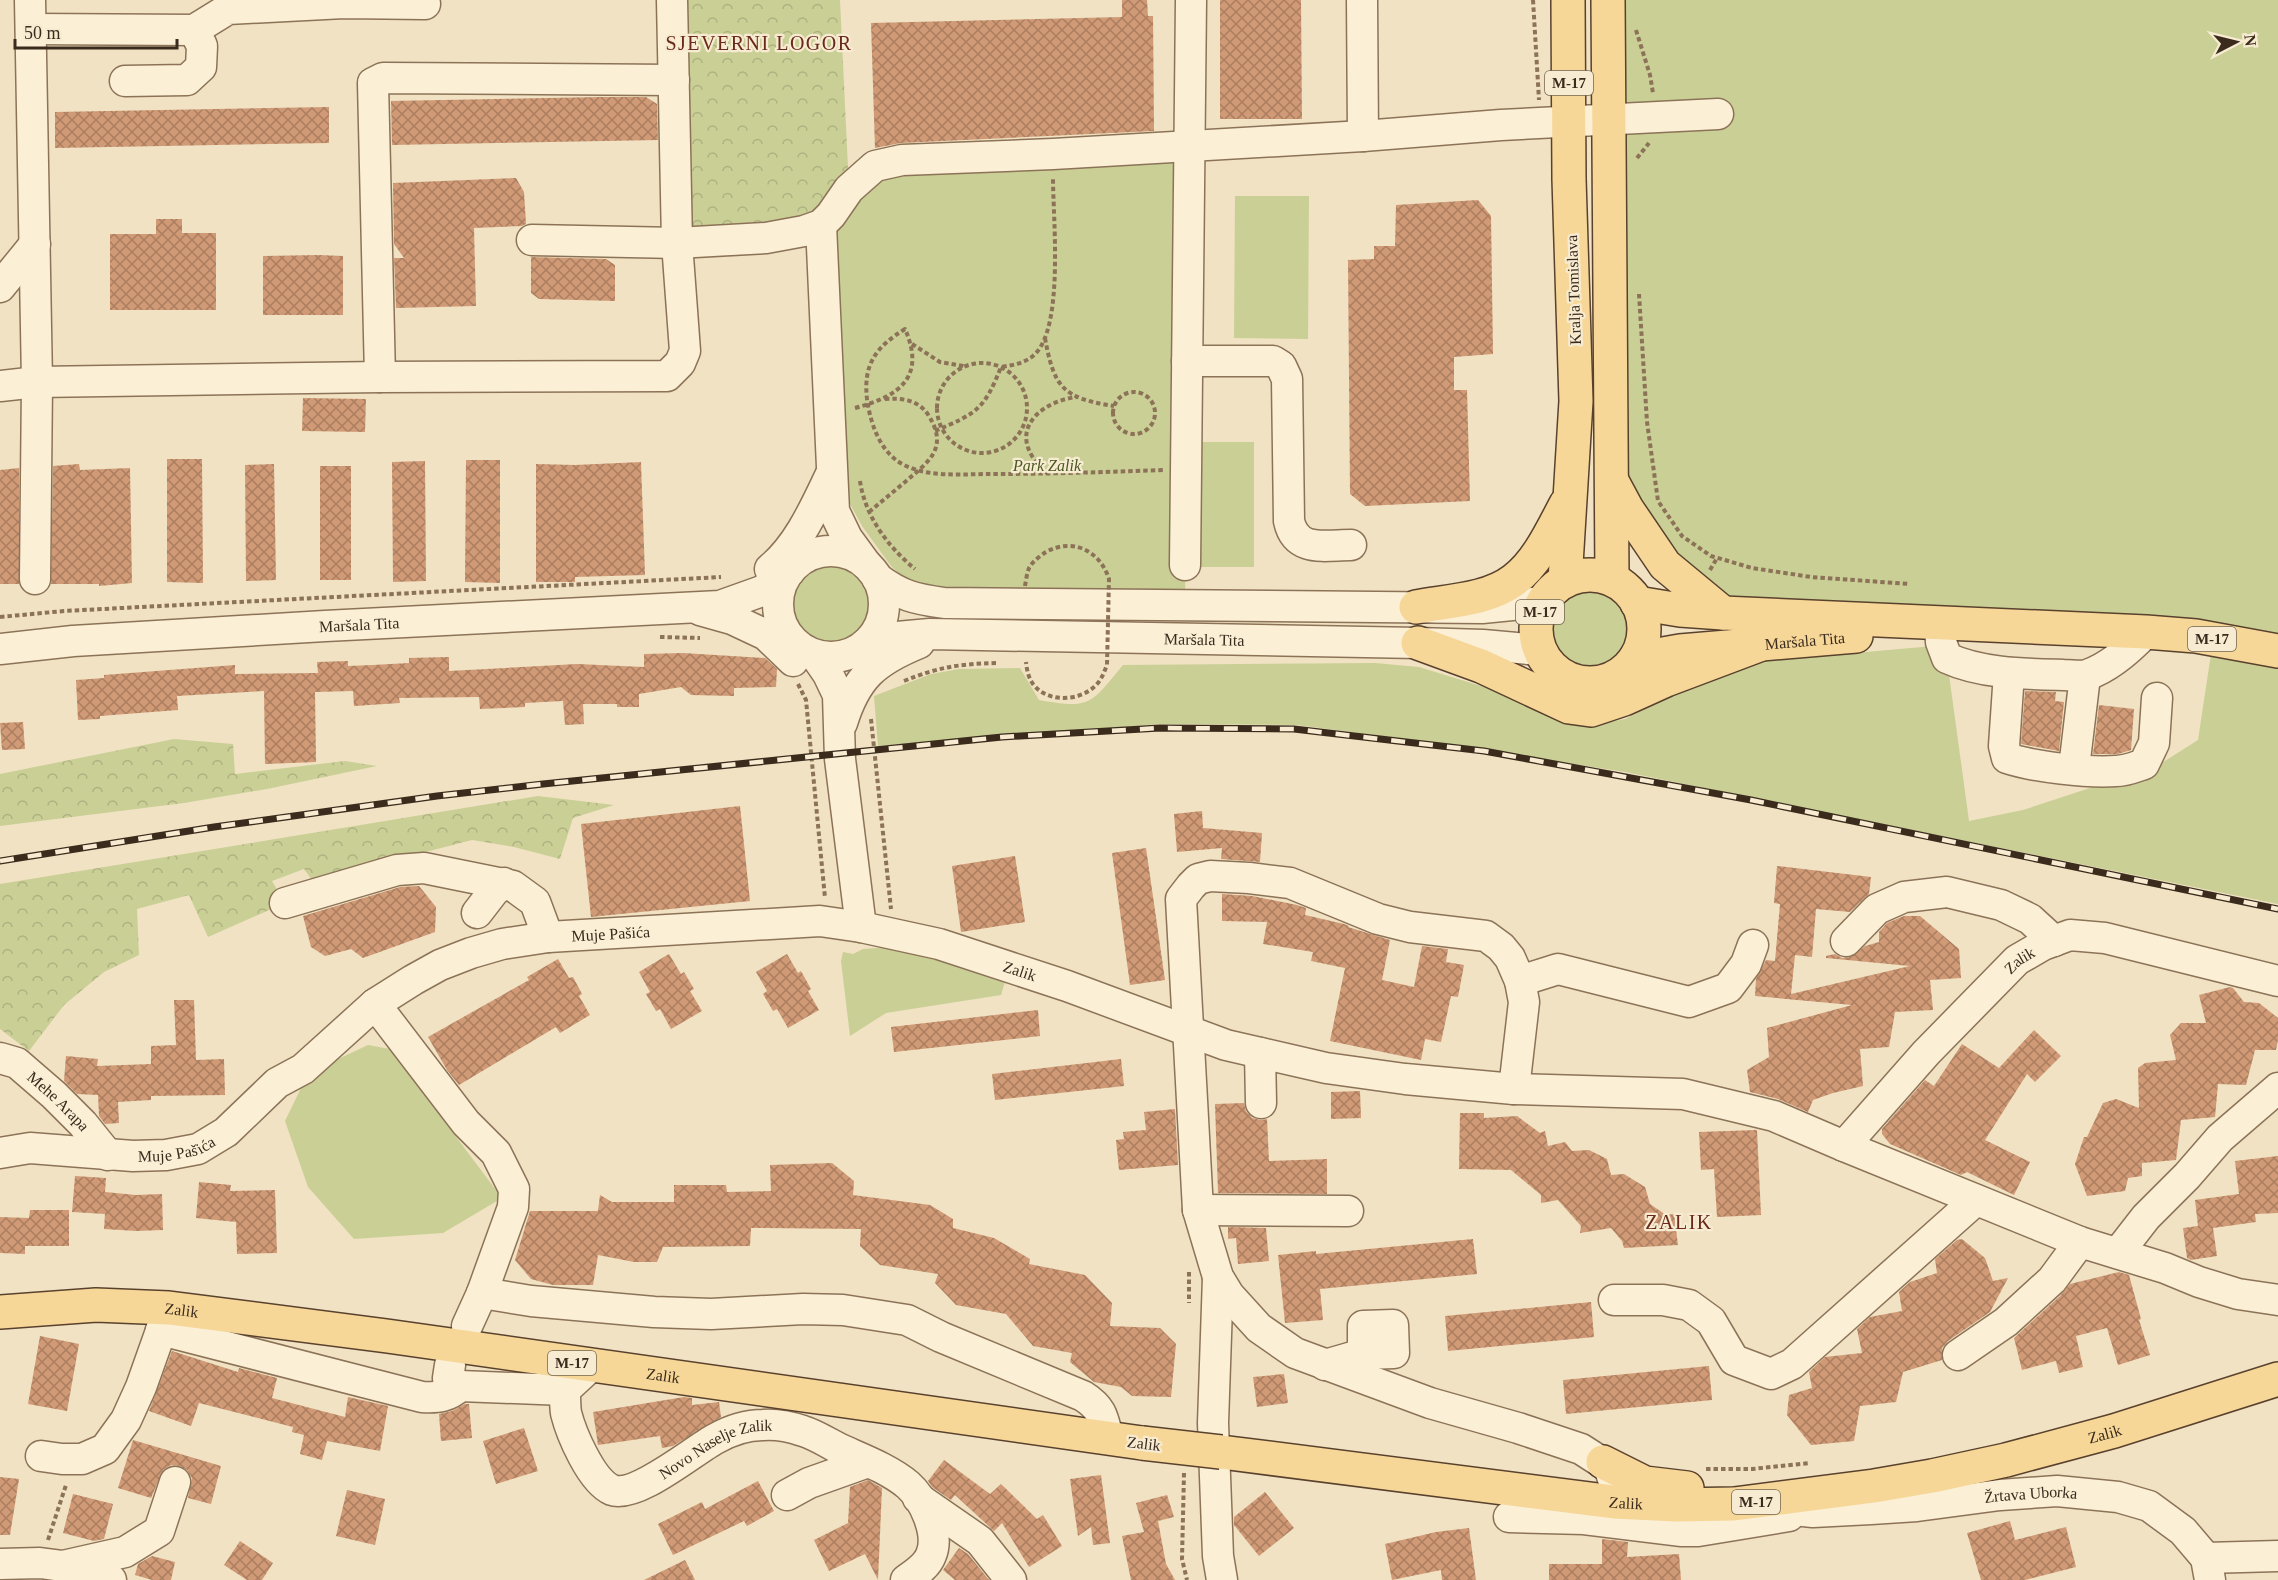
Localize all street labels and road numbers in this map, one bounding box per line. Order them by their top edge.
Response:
road number: M-17 [1545,71,1593,95]
street label: Kralja Tomislava [1563,235,1585,345]
road number: M-17 [1516,600,1564,624]
street label: Maršala Tita [318,614,400,635]
road number: M-17 [2188,627,2236,651]
street label: Maršala Tita [1764,629,1846,653]
street label: Maršala Tita [1164,630,1245,649]
street label: Muje Pašića [571,923,651,945]
street label: Zalik [2001,944,2038,977]
street label: Zalik [1001,958,1038,984]
street label: Mehe Arapa [24,1068,93,1134]
street label: Muje Pašića [138,1133,218,1165]
street label: Zalik [164,1300,199,1321]
road number: M-17 [548,1351,596,1375]
street label: Zalik [645,1365,681,1386]
street label: Novo Naselje Zalik [656,1417,772,1483]
street label: Zalik [2086,1421,2123,1447]
street label: Zalik [1126,1433,1162,1454]
street label: Žrtava Uborka [1983,1483,2078,1506]
road number: M-17 [1732,1490,1780,1514]
street label: Zalik [1608,1493,1643,1512]

